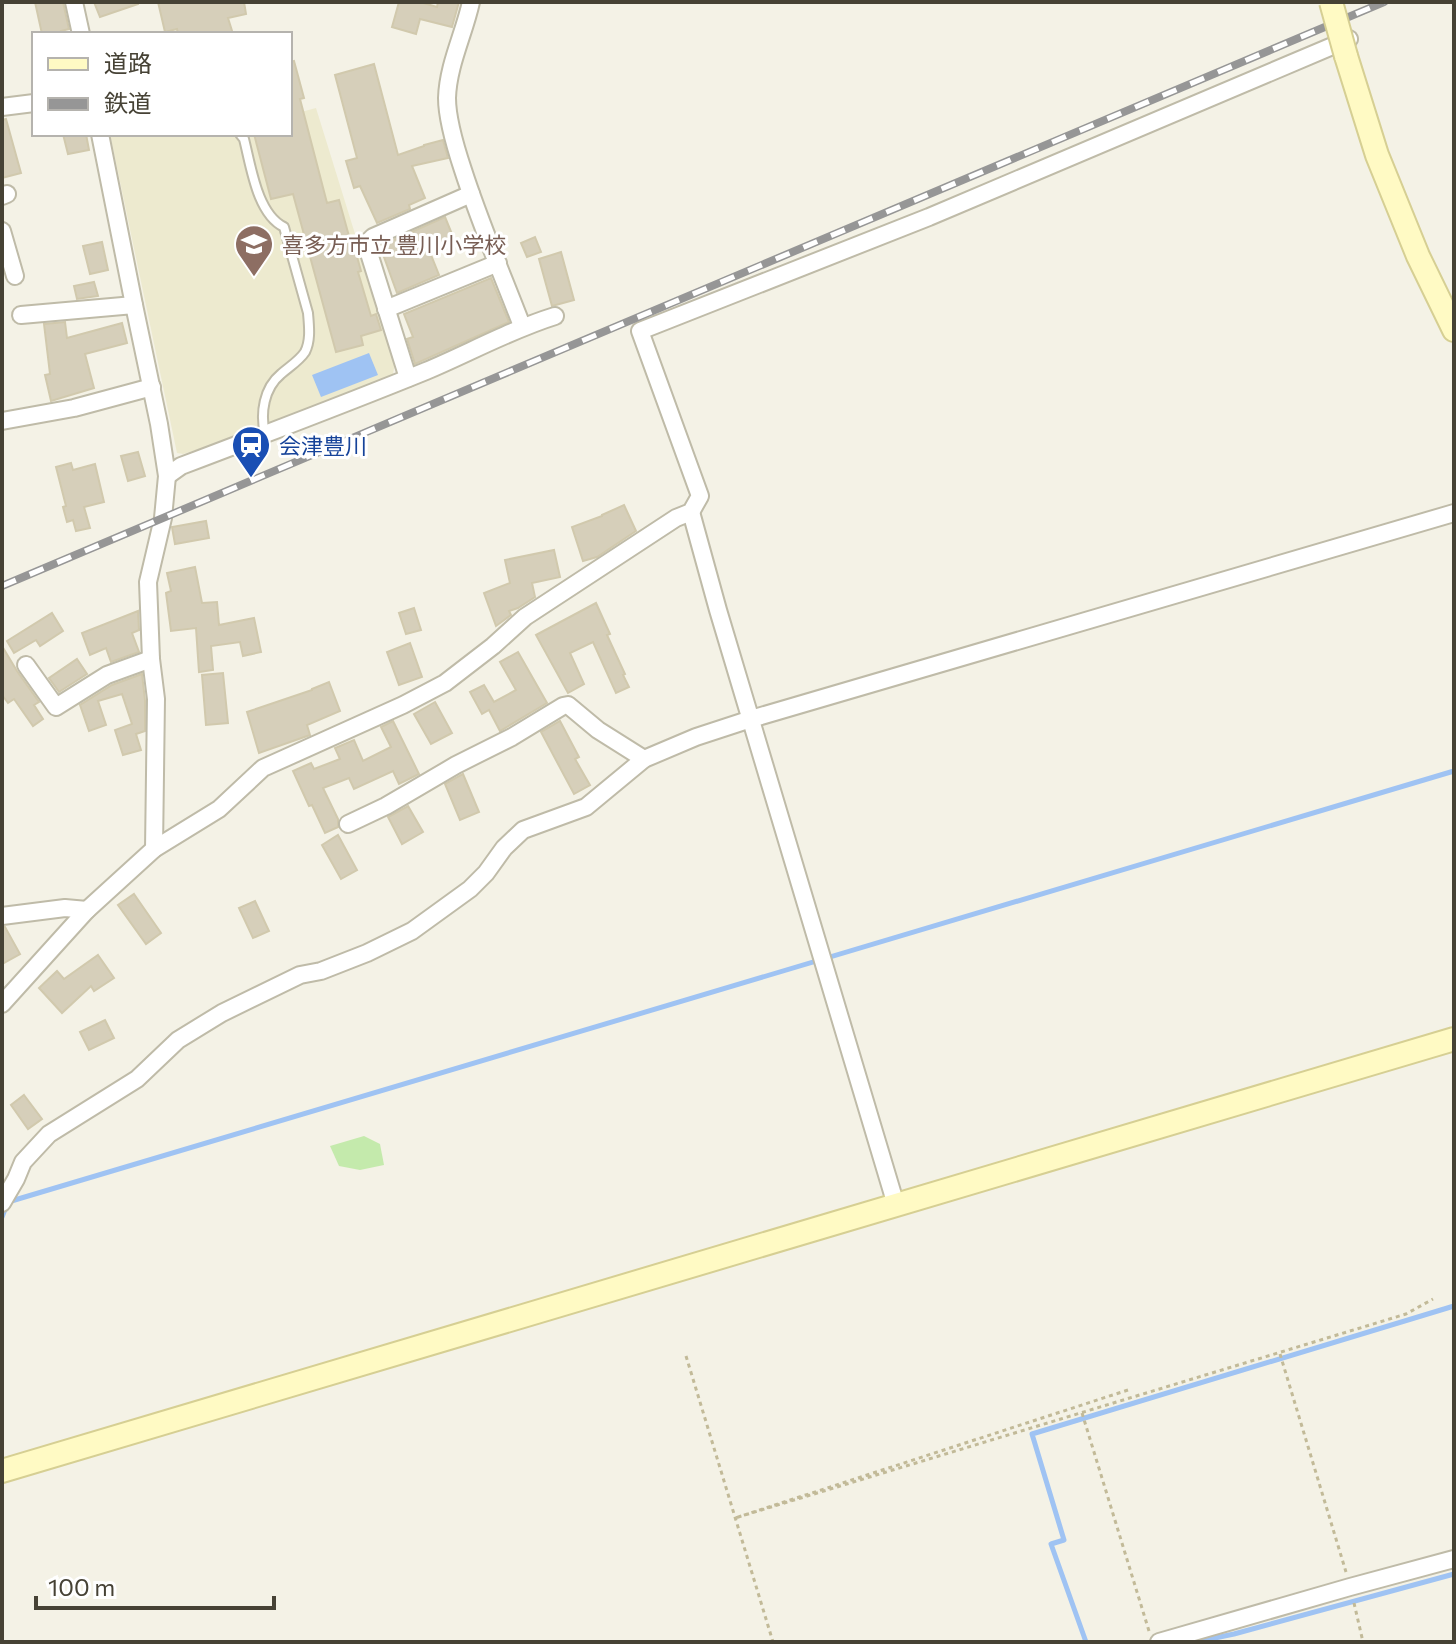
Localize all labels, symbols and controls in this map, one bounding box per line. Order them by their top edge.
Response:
legend [32,32,292,136]
text: 道路 [104,48,152,77]
text: 鉄道 [104,88,152,117]
school or university icon: 喜多方市立 豊川小学校 [233,223,275,278]
place label: 喜多方市立 豊川小学校 [282,231,506,258]
station icon: 会津豊川 [230,424,272,479]
place label: 会津豊川 [279,432,367,459]
scale bar [36,1560,274,1610]
text: 100 m [48,1572,115,1601]

